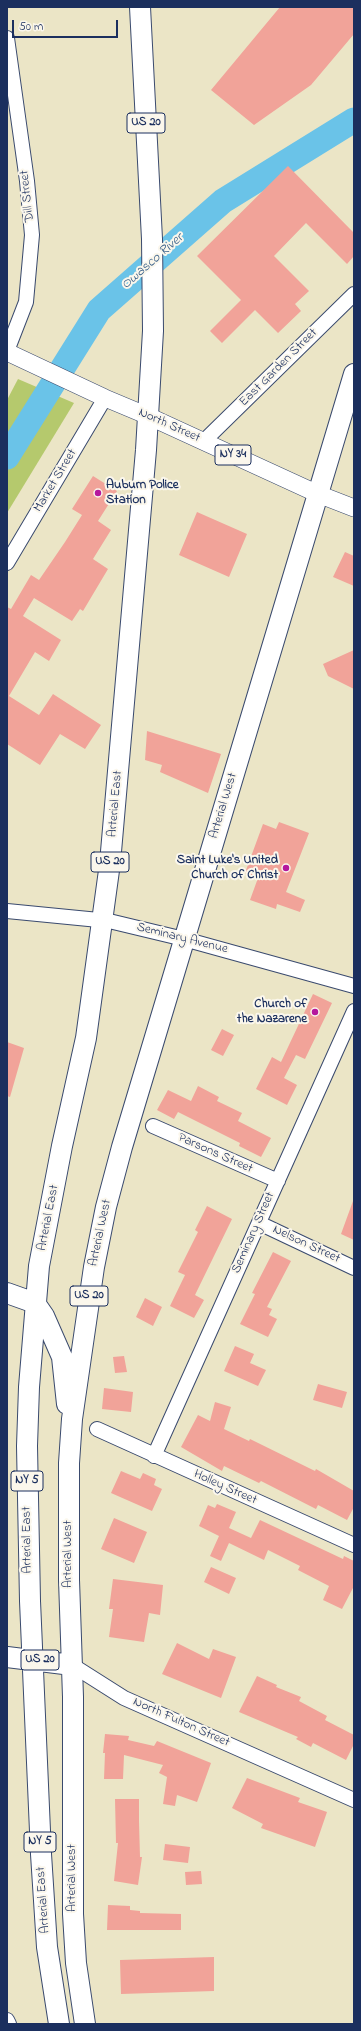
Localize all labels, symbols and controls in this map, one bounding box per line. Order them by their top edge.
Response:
scale bar [14,12,120,38]
text: 50 m [19,18,43,36]
road number: US 20 [127,113,165,133]
street label: Dill Street [18,169,38,223]
water label: Owasco River [119,230,187,294]
street label: East Garden Street [237,326,321,410]
street label: North Street [136,405,202,447]
road number: NY 34 [215,445,251,465]
street label: Market Street [31,447,81,515]
place label: Auburn Police Station [106,478,179,509]
marker: Auburn Police Station [93,488,103,498]
street label: Arterial East [105,770,127,838]
street label: Arterial West [207,771,241,841]
road number: US 20 [91,852,129,872]
place label: Saint Luke's United Church of Christ [177,853,278,884]
marker: Saint Luke's United Church of Christ [281,863,291,873]
street label: Seminary Avenue [135,920,229,958]
place label: Church of the Nazarene [237,997,307,1028]
marker: Church of the Nazarene [310,1007,320,1017]
street label: Parsons Street [175,1131,255,1177]
street label: Arterial East [35,1184,63,1252]
street label: Seminary Street [229,1190,279,1276]
street label: Arterial West [86,1198,116,1268]
street label: Nelson Street [270,1223,342,1267]
road number: US 20 [70,1286,108,1306]
street label: Holley Street [191,1467,259,1509]
road number: NY 5 [11,1471,43,1491]
street label: Arterial East [20,1506,36,1574]
street label: Arterial West [61,1520,77,1588]
road number: US 20 [21,1650,59,1670]
street label: North Fulton Street [130,1695,232,1751]
road number: NY 5 [24,1832,56,1852]
street label: Arterial West [65,1844,81,1912]
street label: Arterial East [34,1866,54,1934]

